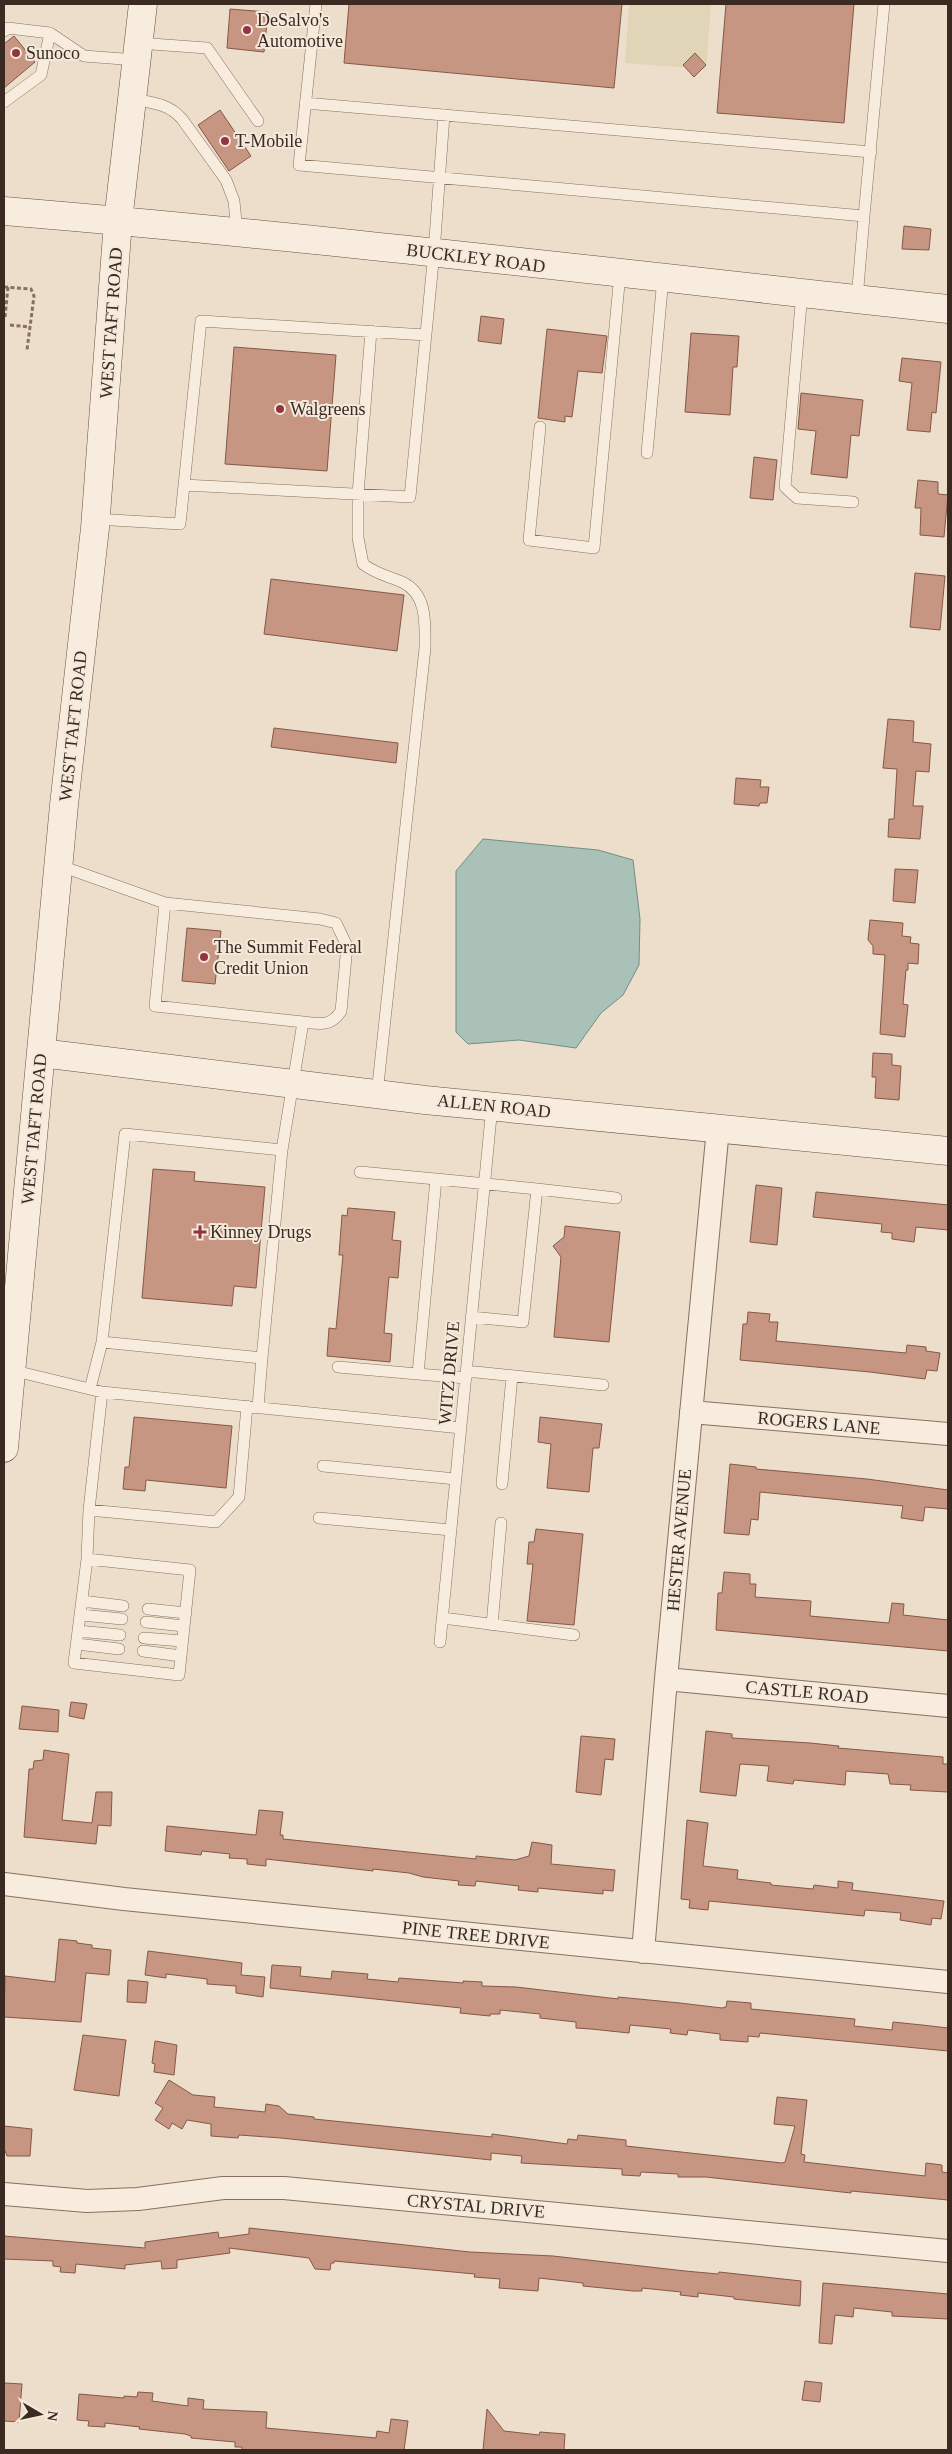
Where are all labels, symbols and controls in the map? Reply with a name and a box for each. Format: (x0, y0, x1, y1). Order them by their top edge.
place label: DeSalvo's Automotive (257, 10, 343, 51)
marker: DeSalvo's Automotive (241, 24, 253, 36)
place label: Sunoco (26, 43, 80, 63)
marker: Sunoco (10, 47, 22, 59)
place label: T-Mobile (235, 131, 302, 151)
marker: T-Mobile (219, 135, 231, 147)
street label: BUCKLEY ROAD (405, 240, 547, 276)
street label: WEST TAFT ROAD (96, 247, 126, 399)
place label: Walgreens (290, 399, 366, 419)
marker: Walgreens (274, 403, 286, 415)
street label: WEST TAFT ROAD (55, 650, 91, 802)
place label: The Summit Federal Credit Union (214, 937, 362, 978)
marker: The Summit Federal Credit Union (198, 951, 210, 963)
street label: WEST TAFT ROAD (17, 1053, 51, 1205)
street label: ALLEN ROAD (436, 1090, 552, 1122)
place label: Kinney Drugs (210, 1222, 312, 1242)
marker: Kinney Drugs (194, 1226, 206, 1238)
street label: WITZ DRIVE (434, 1320, 464, 1426)
street label: ROGERS LANE (757, 1408, 881, 1438)
street label: HESTER AVENUE (663, 1468, 695, 1612)
street label: CASTLE ROAD (745, 1677, 869, 1707)
street label: PINE TREE DRIVE (401, 1917, 551, 1953)
street label: CRYSTAL DRIVE (406, 2190, 546, 2222)
north arrow (15, 2389, 65, 2439)
text: N (44, 2410, 61, 2422)

